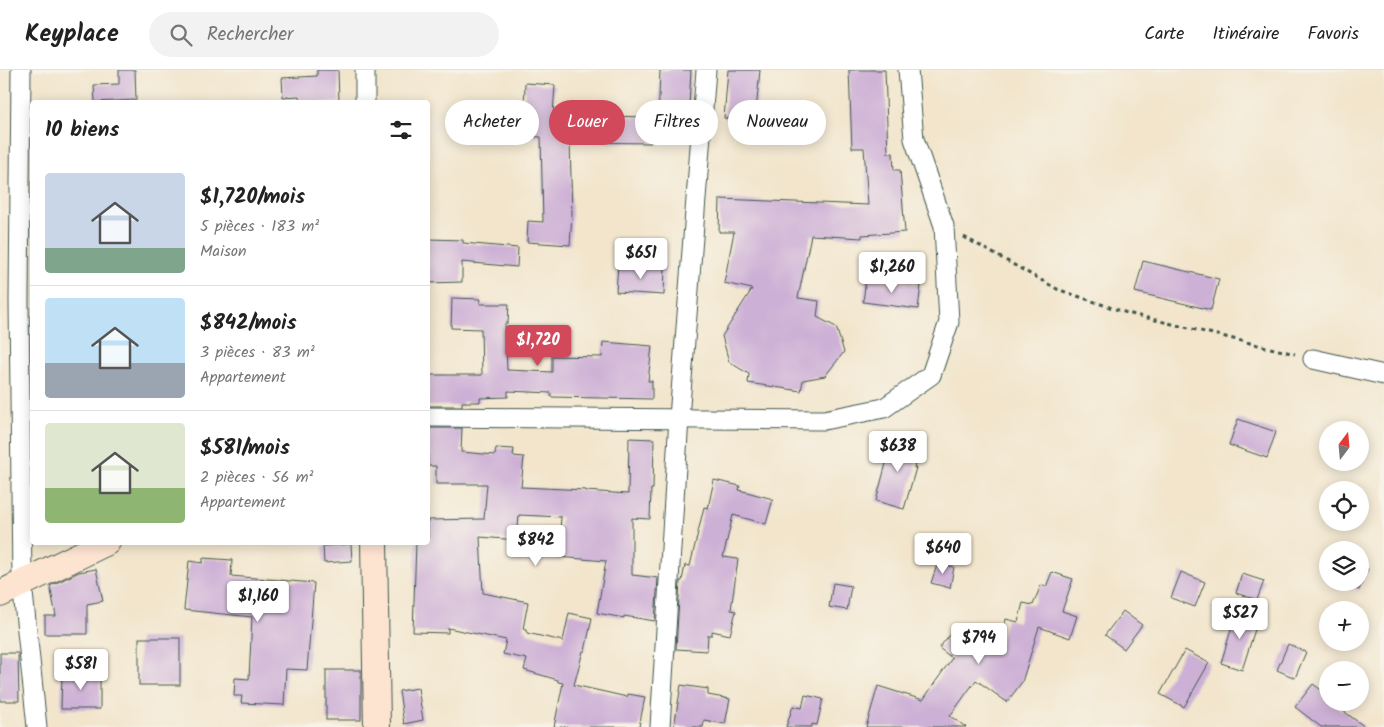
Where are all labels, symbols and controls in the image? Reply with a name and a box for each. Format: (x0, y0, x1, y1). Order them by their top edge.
search box (149, 12, 499, 57)
text: Keyplace (25, 15, 119, 54)
text: Rechercher (207, 20, 293, 50)
text: Carte (1144, 20, 1184, 49)
text: Itinéraire (1212, 20, 1279, 49)
text: Favoris (1307, 20, 1359, 49)
icon: search (167, 21, 195, 49)
chip: Acheter (445, 100, 539, 145)
chip: Louer (549, 100, 625, 145)
chip: Filtres (635, 100, 718, 145)
chip: Nouveau (728, 100, 826, 145)
text: 10 biens (45, 114, 119, 147)
icon: filters (387, 116, 415, 144)
text: $1,720/mois (200, 181, 305, 214)
icon: home (85, 193, 145, 253)
text: 5 pièces · 183 m² (200, 214, 319, 239)
pin: $651 (611, 238, 671, 280)
text: Maison (200, 239, 247, 264)
text: $651 (625, 241, 657, 266)
pin: $1,260 (851, 252, 933, 294)
text: $1,260 (870, 255, 914, 280)
text: $842/mois (200, 307, 296, 340)
icon: home (85, 318, 145, 378)
pin: $1,720 (497, 324, 579, 367)
text: $1,720 (516, 328, 560, 353)
text: 3 pièces · 83 m² (200, 340, 315, 365)
text: Appartement (200, 365, 286, 390)
north arrow (1319, 421, 1369, 471)
map controls (1319, 421, 1369, 711)
pin: $638 (868, 430, 928, 473)
text: $581/mois (200, 432, 290, 465)
text: $638 (880, 434, 916, 459)
icon: home (85, 443, 145, 503)
text: 2 pièces · 56 m² (200, 465, 314, 490)
button: locate (1319, 481, 1369, 531)
text: Appartement (200, 490, 286, 515)
pin: $842 (506, 524, 566, 567)
text: $842 (518, 528, 554, 553)
pin: $640 (913, 532, 973, 575)
text: $640 (925, 536, 961, 561)
button: layers (1319, 541, 1369, 591)
pin: $1,160 (217, 580, 299, 623)
text: $1,160 (238, 584, 278, 609)
pin: $527 (1210, 598, 1270, 640)
text: $527 (1223, 601, 1257, 626)
button: + (1319, 601, 1369, 651)
pin: $794 (949, 622, 1009, 665)
text: $794 (962, 626, 996, 651)
pin: $581 (51, 648, 111, 691)
text: $581 (65, 652, 97, 677)
button: − (1319, 661, 1369, 711)

